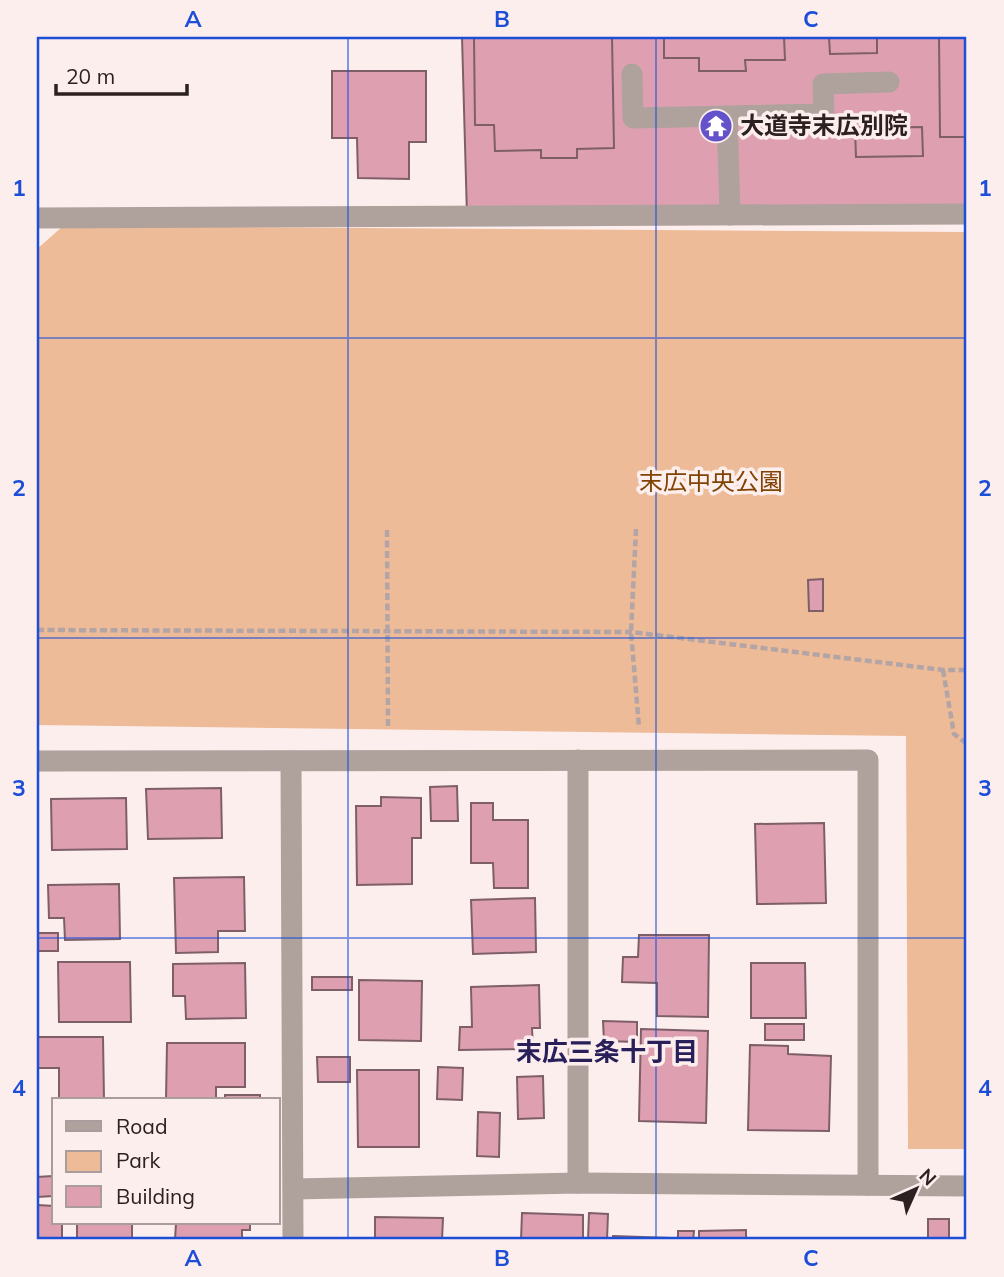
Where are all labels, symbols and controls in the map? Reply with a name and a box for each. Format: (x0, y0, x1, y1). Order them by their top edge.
text: A (184, 4, 202, 33)
text: B (494, 4, 510, 33)
text: C (803, 4, 819, 33)
scale bar (56, 52, 187, 96)
text: 20 m (66, 63, 115, 89)
temple icon: 大道寺末広別院 (697, 107, 735, 145)
place label: 大道寺末広別院 (740, 110, 908, 140)
text: 1 (12, 173, 26, 202)
text: 1 (978, 173, 992, 202)
park label: 末広中央公園 (639, 466, 783, 496)
text: 2 (12, 473, 26, 502)
text: 2 (978, 473, 992, 502)
text: 3 (12, 773, 26, 802)
text: 3 (978, 773, 992, 802)
district label: 末広三条十丁目 (516, 1035, 698, 1068)
text: 4 (12, 1073, 26, 1102)
text: 4 (978, 1073, 992, 1102)
legend (52, 1098, 280, 1224)
text: Road (116, 1113, 167, 1139)
text: Park (116, 1147, 160, 1173)
north arrow (881, 1154, 951, 1224)
text: N (914, 1163, 942, 1191)
text: Building (116, 1183, 195, 1209)
text: A (184, 1243, 202, 1272)
text: B (494, 1243, 510, 1272)
text: C (803, 1243, 819, 1272)

